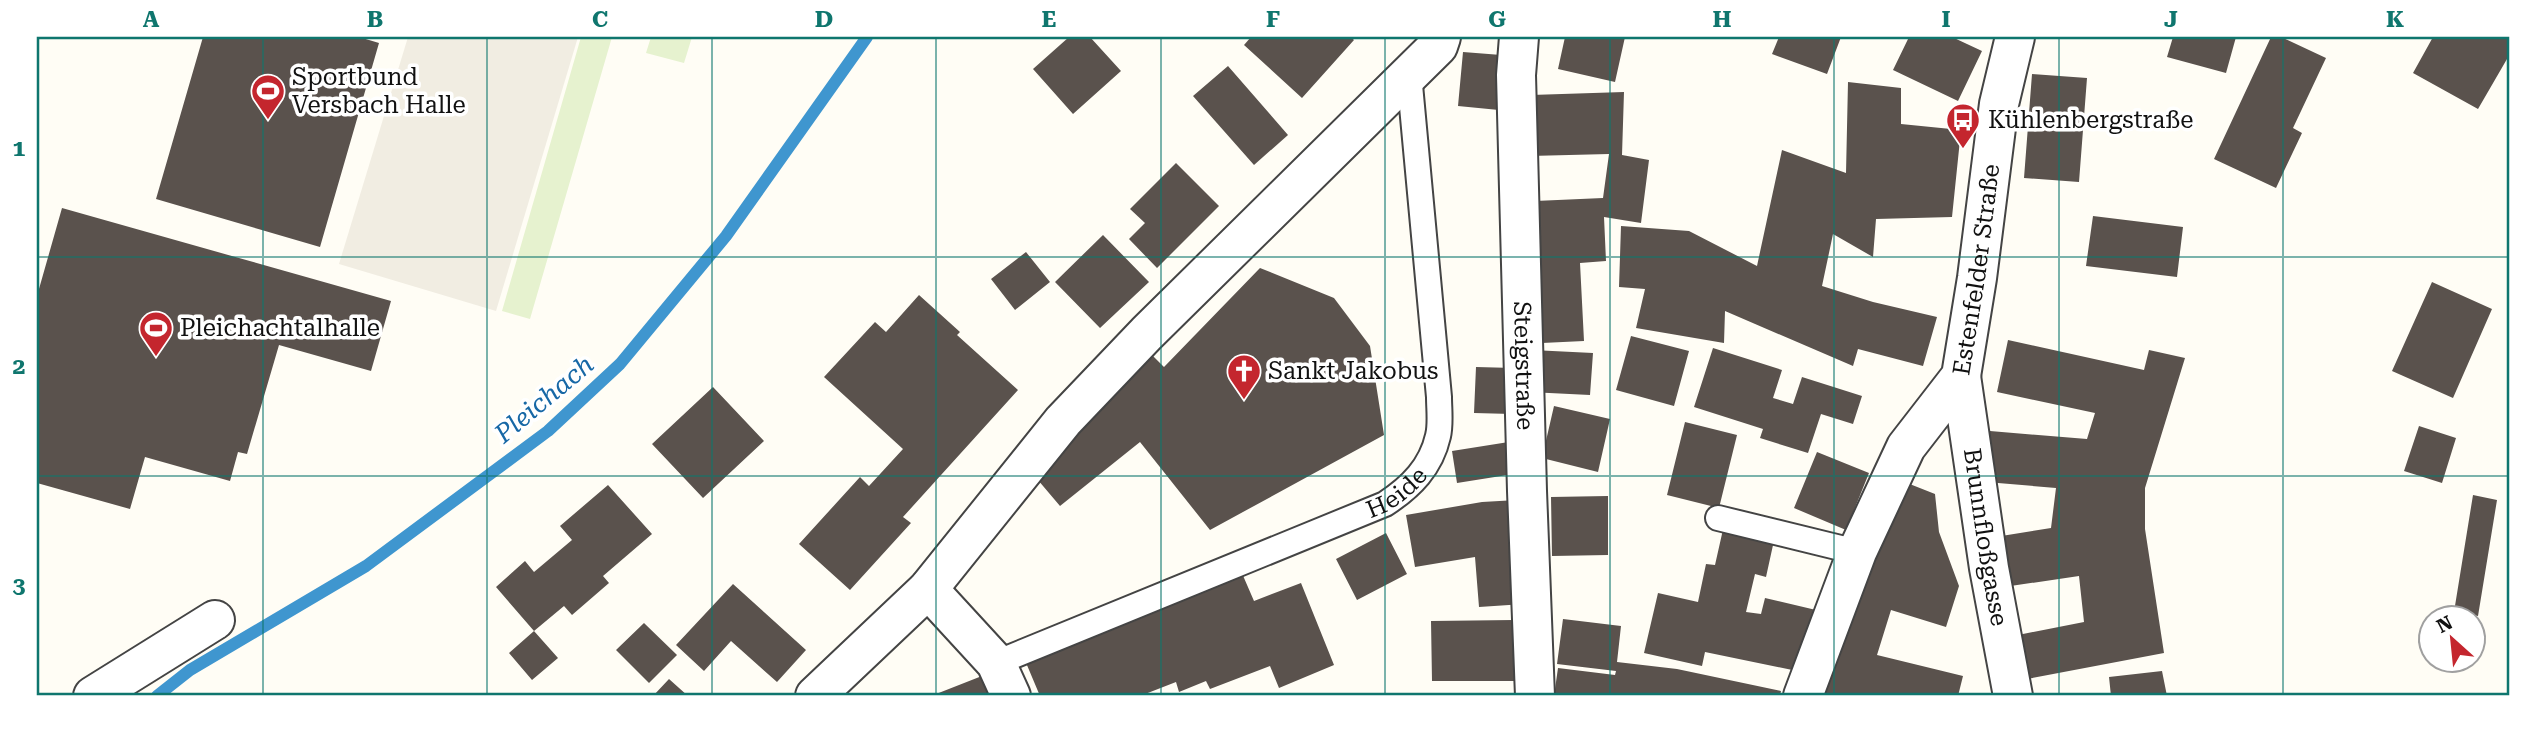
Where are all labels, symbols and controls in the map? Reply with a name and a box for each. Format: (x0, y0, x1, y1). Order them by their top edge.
text: A (143, 6, 160, 33)
text: B (367, 6, 383, 33)
text: C (592, 6, 608, 33)
text: D (815, 6, 833, 33)
text: E (1042, 6, 1056, 33)
text: F (1266, 6, 1280, 33)
text: G (1488, 6, 1506, 33)
text: H (1713, 6, 1732, 33)
text: I (1941, 6, 1951, 33)
text: J (2164, 6, 2178, 33)
text: K (2386, 6, 2404, 33)
place label: Sportbund Versbach Halle (292, 63, 466, 119)
sports icon: Sportbund Versbach Halle (249, 72, 287, 121)
bus stop icon: Kühlenbergstraße (1944, 101, 1982, 150)
place label: Kühlenbergstraße (1988, 106, 2193, 134)
text: 1 (13, 135, 26, 162)
street label: Estenfelder Straße (1947, 162, 2005, 377)
street label: Steigstraße (1508, 301, 1539, 431)
sports icon: Pleichachtalhalle (137, 309, 175, 358)
place label: Pleichachtalhalle (180, 314, 380, 342)
water label: Pleichach (488, 349, 600, 450)
church icon: Sankt Jakobus (1225, 352, 1263, 401)
text: 2 (13, 353, 25, 380)
place label: Sankt Jakobus (1268, 357, 1439, 385)
street label: Brunnfloßgasse (1958, 446, 2014, 628)
street label: Heide (1362, 462, 1433, 524)
text: 3 (13, 572, 26, 599)
north arrow (2416, 604, 2486, 674)
text: N (2433, 611, 2457, 638)

